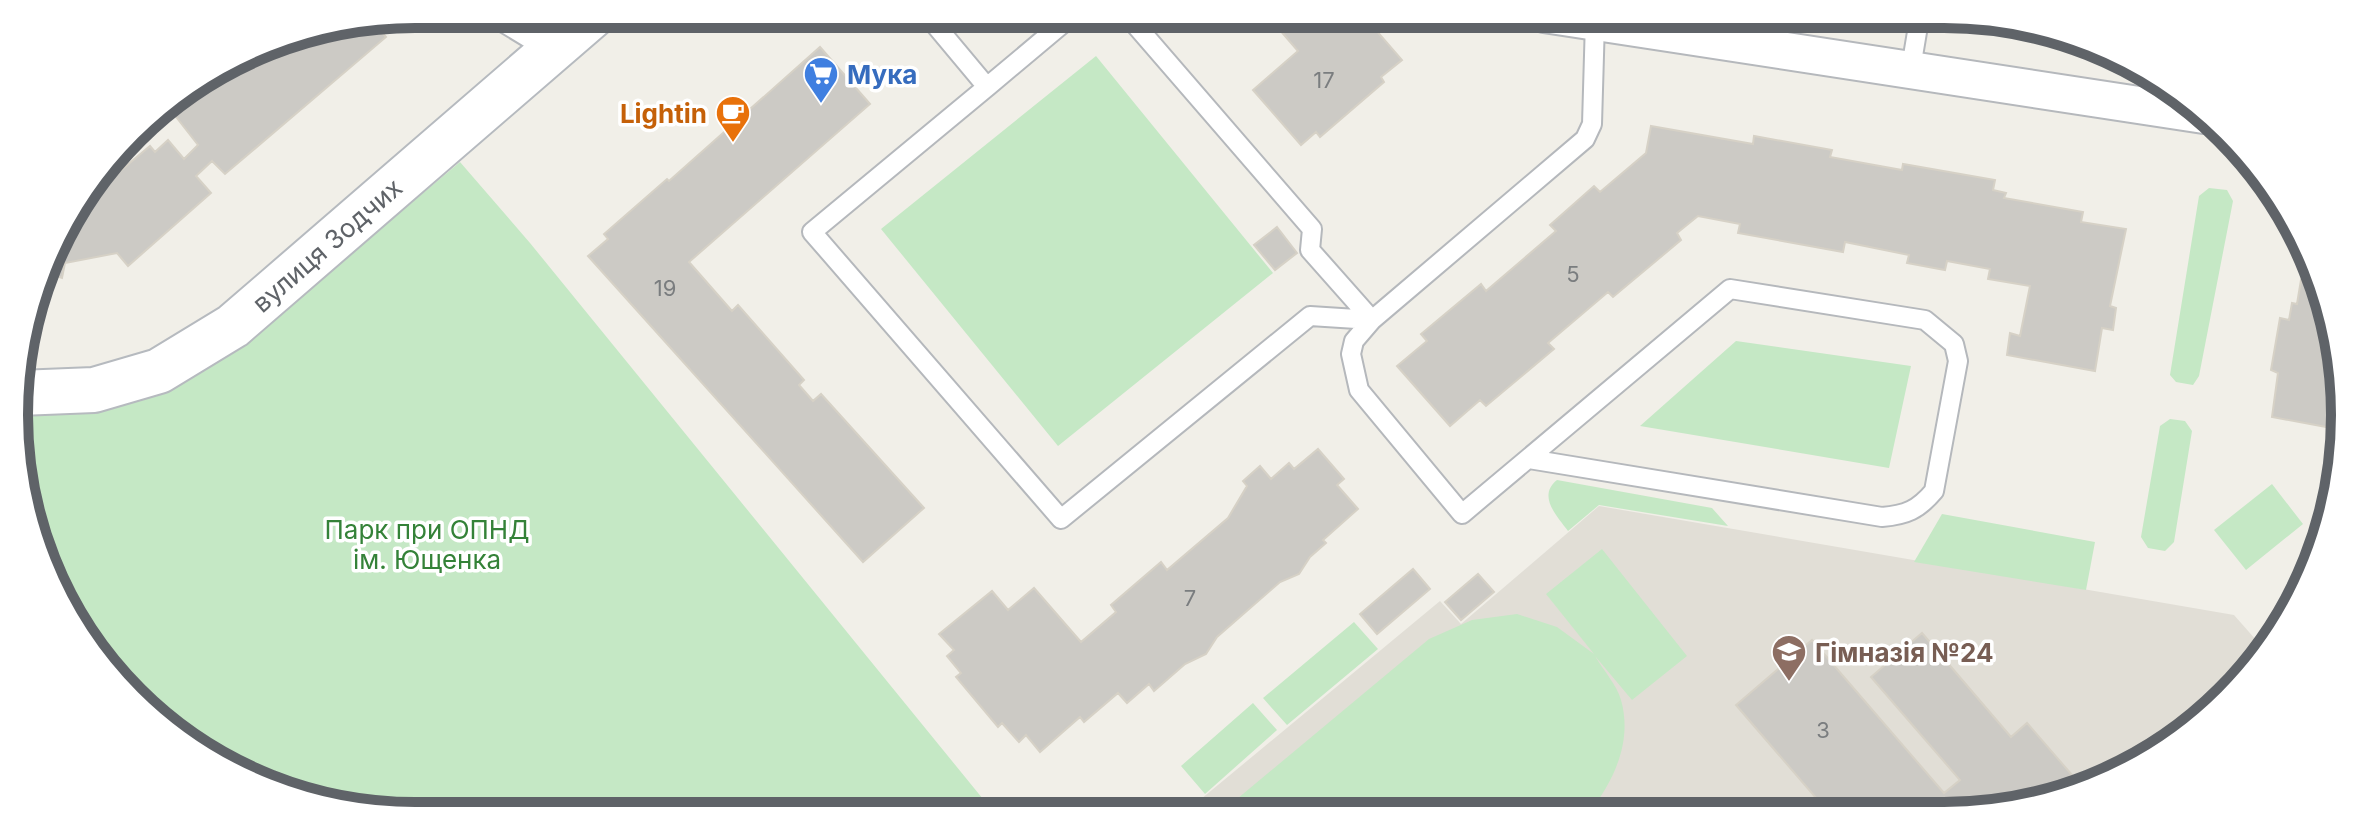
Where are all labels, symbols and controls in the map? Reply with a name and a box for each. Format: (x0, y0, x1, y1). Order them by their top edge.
supermarket icon: Мука (802, 55, 840, 105)
place label: Мука (847, 59, 917, 90)
house number: 17 (1313, 67, 1335, 93)
cafe icon: Lightin (714, 94, 752, 144)
place label: Lightin (620, 98, 707, 129)
street label: вулиця Зодчих (246, 172, 408, 318)
house number: 5 (1566, 261, 1580, 287)
house number: 19 (654, 275, 676, 301)
park label: Парк при ОПНД ім. Ющенка (325, 514, 529, 575)
house number: 7 (1184, 585, 1196, 611)
school or university icon: Гімназія №24 (1770, 633, 1808, 683)
place label: Гімназія №24 (1815, 637, 1994, 668)
house number: 3 (1816, 717, 1830, 743)

